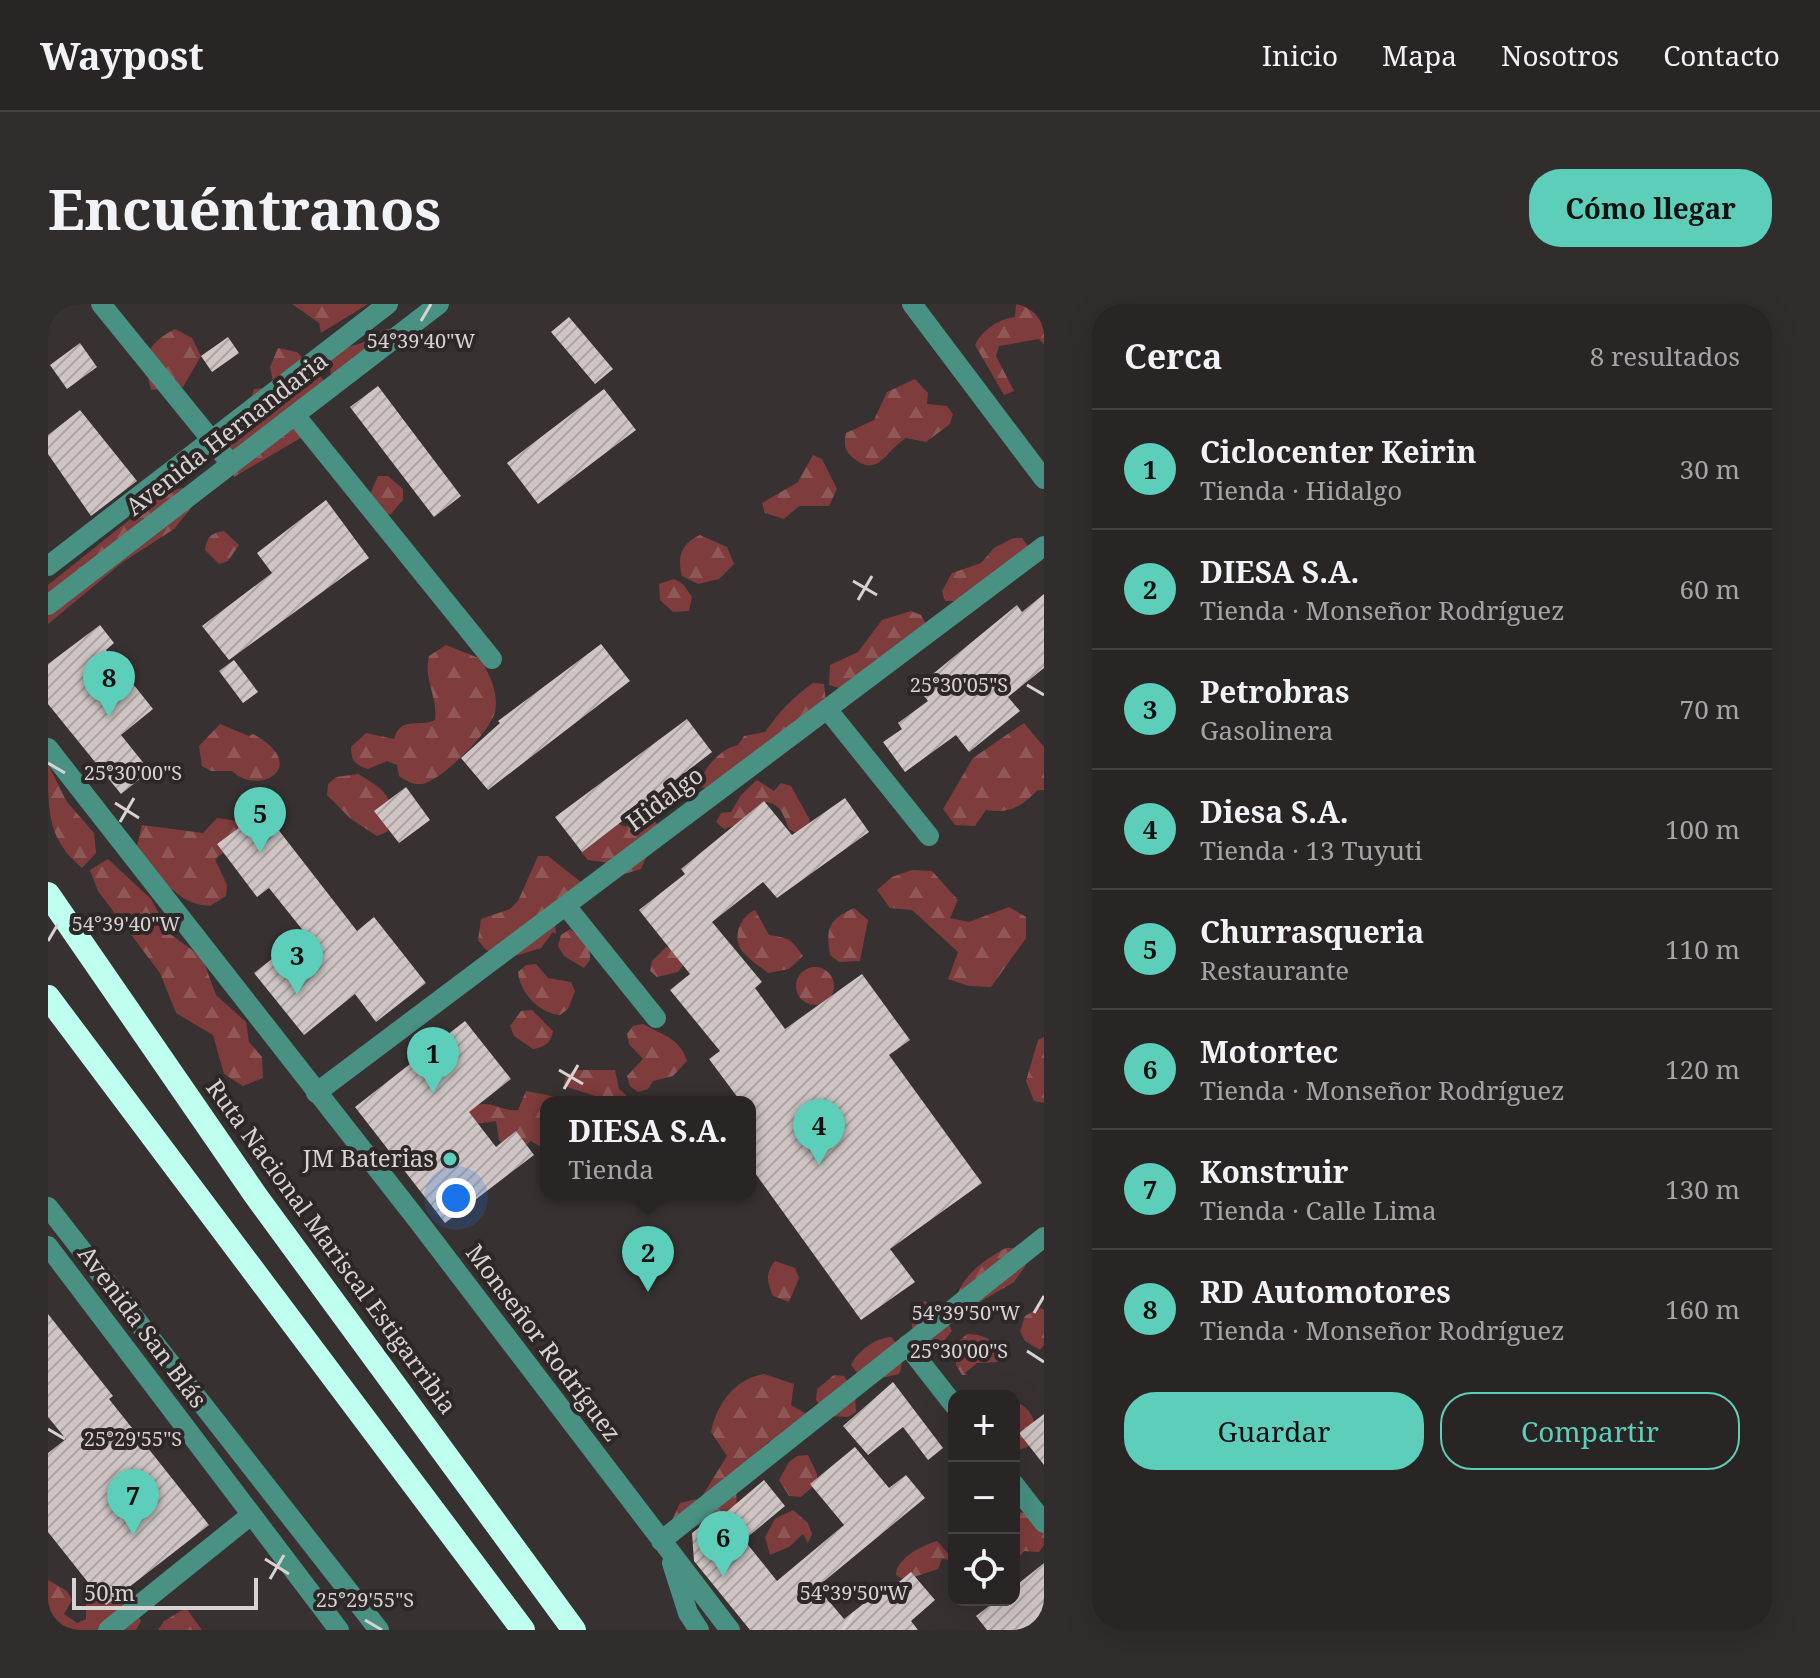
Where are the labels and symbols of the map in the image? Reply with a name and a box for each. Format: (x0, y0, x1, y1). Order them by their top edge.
text: 54°39'40"W (367, 327, 475, 354)
street label: Avenida Hernandaria (118, 343, 334, 522)
pin: 8 (83, 651, 135, 717)
text: 25°30'05"S (910, 671, 1008, 698)
street label: Hidalgo (619, 758, 710, 838)
text: 25°30'00"S (84, 759, 182, 786)
pin: 5 (234, 787, 286, 853)
text: 54°39'40"W (72, 910, 180, 937)
pin: 3 (271, 929, 323, 995)
pin: 1 (407, 1027, 459, 1093)
street label: Ruta Nacional Mariscal Estigarribia (199, 1072, 465, 1420)
pin: 4 (793, 1099, 845, 1165)
place label: JM Baterias (302, 1141, 434, 1174)
marker: JM Baterias (441, 1150, 459, 1168)
your location (436, 1178, 476, 1218)
pin: 2 (622, 1226, 674, 1292)
street label: Monseñor Rodríguez (459, 1237, 629, 1447)
street label: Avenida San Blás (71, 1238, 215, 1414)
text: 54°39'50"W (912, 1299, 1020, 1326)
text: 25°30'00"S (910, 1337, 1008, 1364)
text: 25°29'55"S (84, 1425, 182, 1452)
pin: 7 (107, 1469, 159, 1535)
pin: 6 (697, 1511, 749, 1577)
scale bar (72, 1574, 258, 1610)
text: 54°39'50"W (800, 1579, 908, 1606)
text: 25°29'55"S (316, 1586, 414, 1613)

